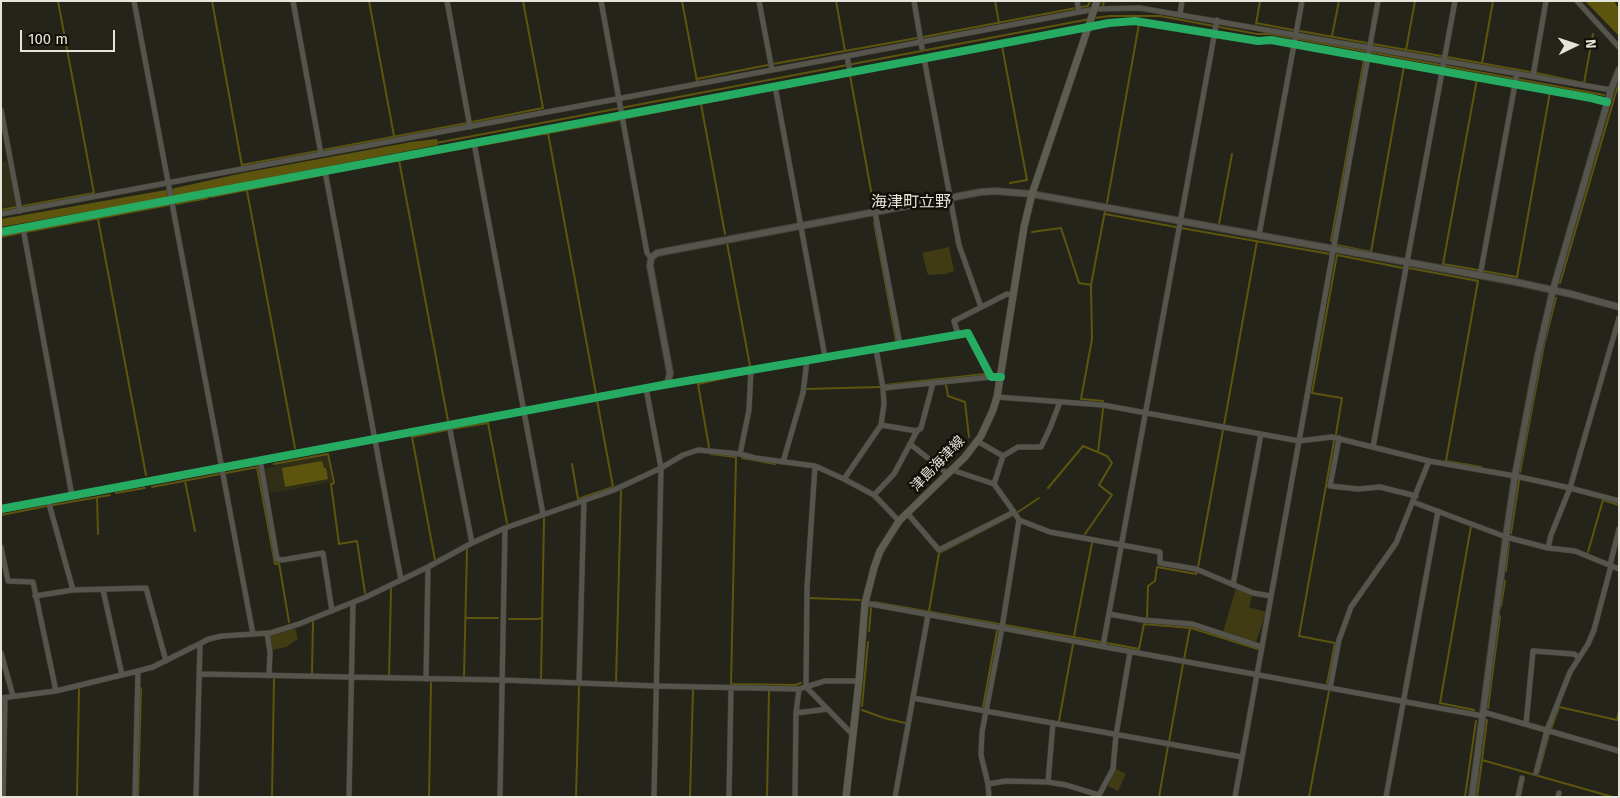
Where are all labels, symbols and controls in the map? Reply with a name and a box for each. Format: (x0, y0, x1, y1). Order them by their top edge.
scale bar (22, 20, 118, 52)
north arrow (1550, 20, 1600, 70)
text: 100 m (28, 30, 68, 48)
text: N (1582, 39, 1599, 49)
district label: 海津町立野 (871, 193, 951, 213)
street label: 津島海津線 (908, 433, 968, 495)

